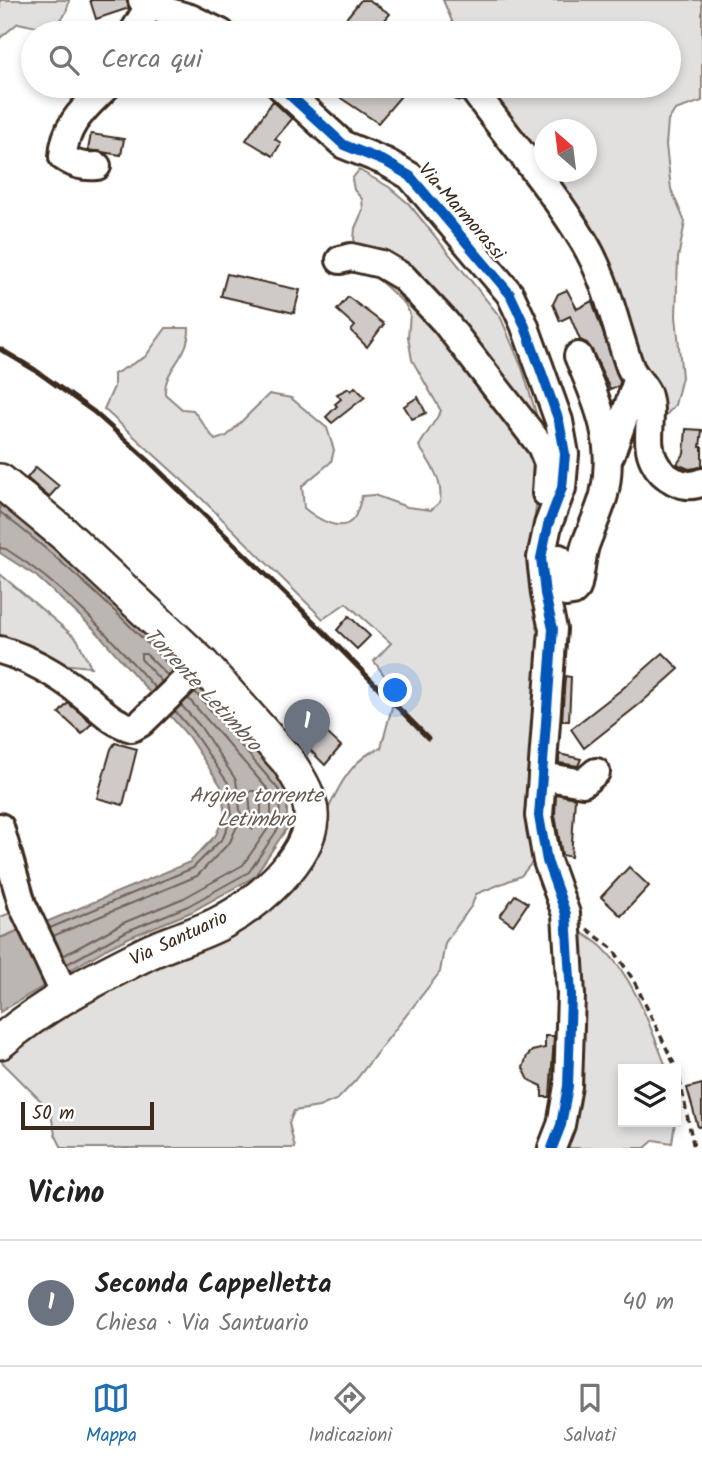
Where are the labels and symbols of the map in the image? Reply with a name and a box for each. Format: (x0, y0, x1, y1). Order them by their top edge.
north arrow (534, 119, 597, 182)
street label: Via Marmorassi (410, 156, 513, 269)
water label: Torrente Letimbro (136, 620, 269, 761)
your location (378, 673, 412, 707)
pin: 1 (284, 699, 330, 757)
water label: Argine torrente Letimbro (189, 780, 325, 837)
street label: Via Santuario (125, 903, 233, 975)
scale bar (21, 1099, 154, 1131)

